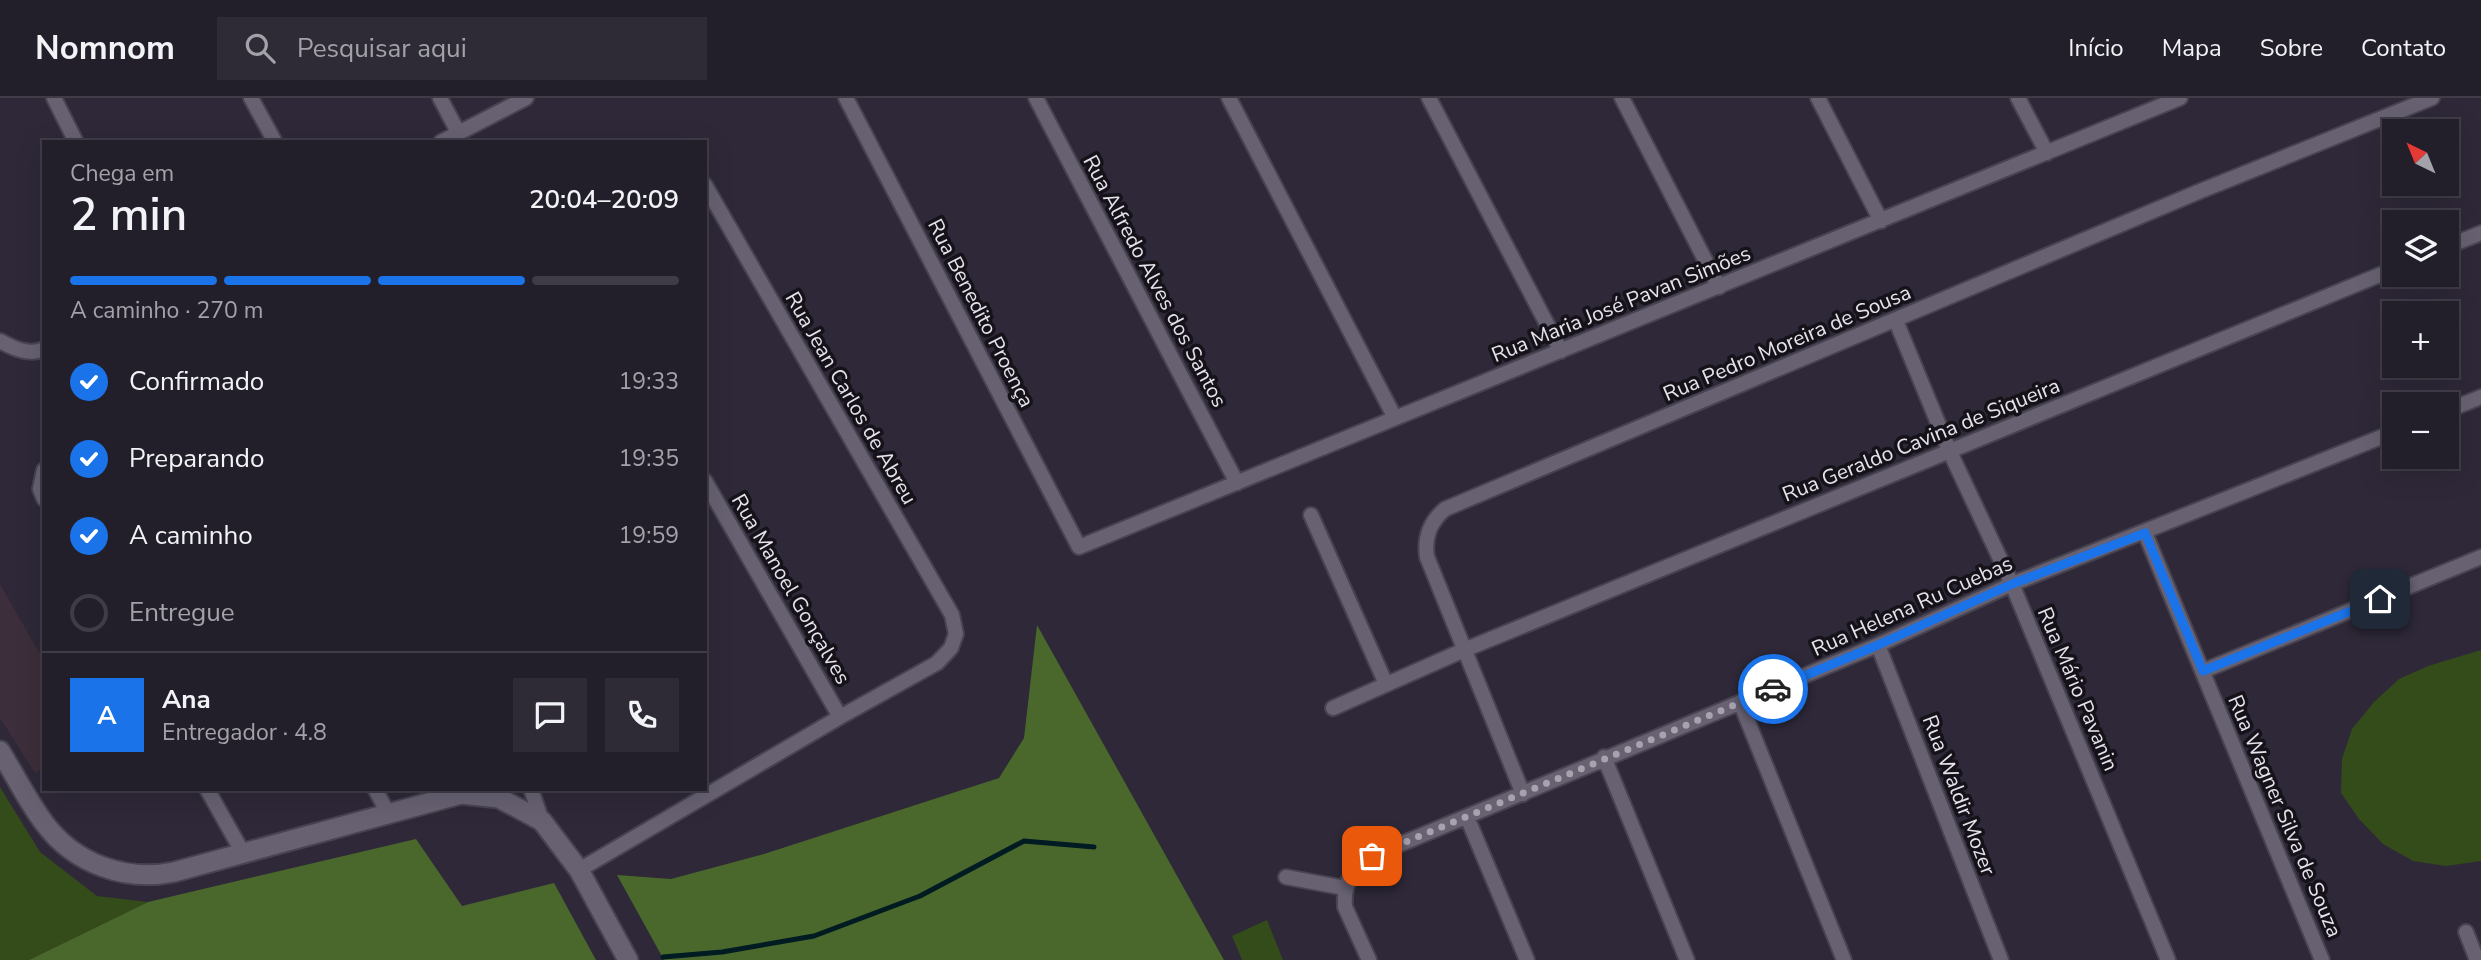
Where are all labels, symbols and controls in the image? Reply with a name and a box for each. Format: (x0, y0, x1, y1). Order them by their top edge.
search box (217, 17, 707, 80)
text: Nomnom (35, 26, 175, 71)
icon: search (241, 29, 279, 67)
text: Pesquisar aqui (297, 31, 467, 66)
text: Início (2068, 32, 2124, 64)
text: Mapa (2162, 32, 2222, 64)
text: Sobre (2260, 32, 2323, 64)
text: Contato (2361, 32, 2446, 64)
north arrow (2382, 119, 2459, 196)
map controls (2382, 119, 2459, 469)
street label: Rua Alfredo Alves dos Santos (1077, 150, 1233, 412)
text: Chega em (70, 158, 174, 189)
text: 20:04–20:09 (529, 182, 679, 217)
text: 2 min (70, 183, 187, 246)
button: layers (2382, 210, 2459, 287)
street label: Rua Benedito Proença (921, 214, 1041, 412)
street label: Rua Maria José Pavan Simões (1487, 239, 1755, 369)
street label: Rua Pedro Moreira de Sousa (1659, 278, 1915, 408)
street label: Rua Jean Carlos de Abreu (779, 287, 923, 509)
text: A caminho · 270 m (70, 295, 263, 326)
button: + (2382, 301, 2459, 378)
icon: check (70, 363, 108, 401)
text: Confirmado (129, 364, 264, 399)
text: 19:33 (619, 366, 679, 397)
street label: Rua Geraldo Cavina de Siqueira (1778, 371, 2064, 509)
button: − (2382, 392, 2459, 469)
icon: check (70, 440, 108, 478)
text: Preparando (129, 441, 264, 476)
text: 19:35 (619, 443, 679, 474)
street label: Rua Manoel Gonçalves (725, 489, 857, 689)
icon: check (70, 517, 108, 555)
text: A caminho (129, 518, 253, 553)
text: 19:59 (619, 520, 679, 551)
street label: Rua Helena Ru Cuebas (1807, 549, 2017, 663)
pin (2350, 569, 2410, 629)
icon: home (2361, 580, 2399, 618)
text: Entregue (129, 595, 235, 630)
street label: Rua Mário Pavanin (2031, 603, 2125, 775)
courier (1738, 654, 1808, 724)
icon: car (1754, 670, 1792, 708)
button: chat (513, 678, 587, 752)
button: phone (605, 678, 679, 752)
text: Ana (162, 682, 211, 717)
street label: Rua Wagner Silva de Souza (2221, 691, 2349, 941)
text: A (97, 698, 117, 733)
street label: Rua Waldir Mozer (1916, 711, 2003, 879)
text: Entregador · 4.8 (162, 717, 327, 748)
pin (1342, 826, 1402, 886)
icon: bag (1353, 837, 1391, 875)

